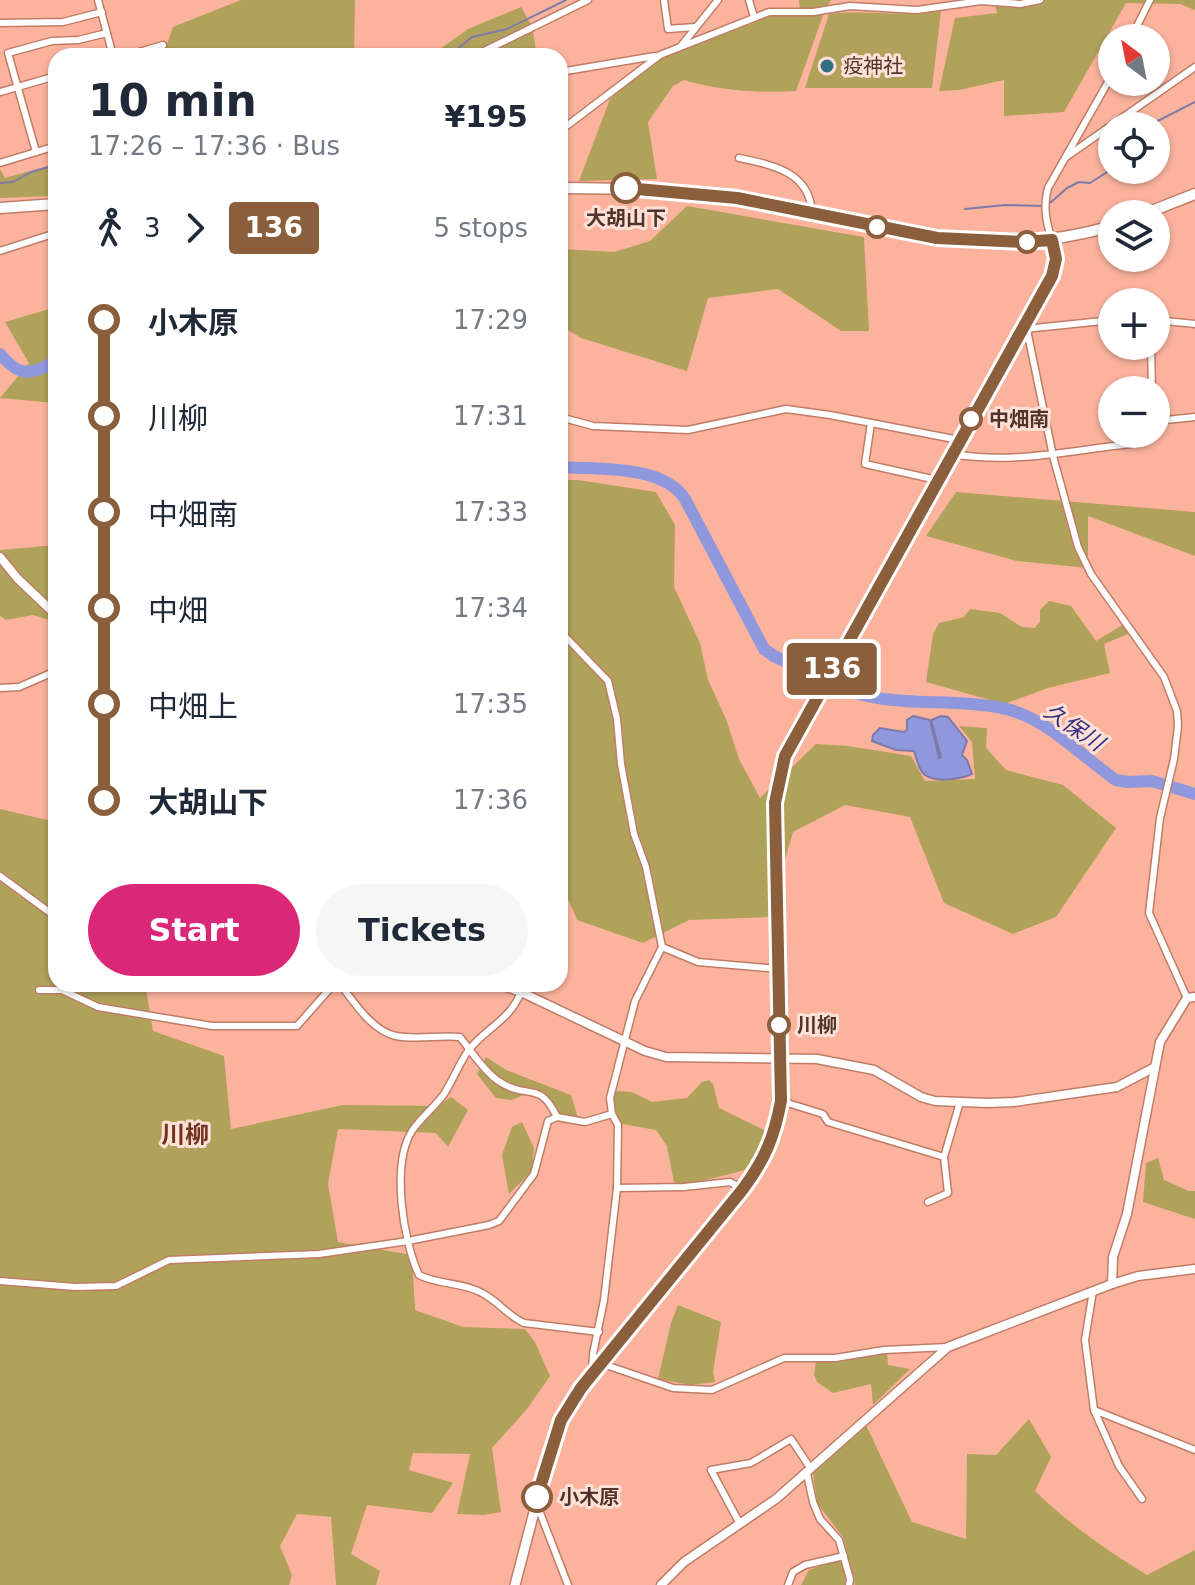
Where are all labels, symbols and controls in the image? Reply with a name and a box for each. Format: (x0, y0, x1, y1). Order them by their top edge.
north arrow (1098, 24, 1170, 96)
map controls (1098, 24, 1170, 448)
place label: 疫神社 (843, 54, 903, 78)
marker: 疫神社 (818, 57, 836, 75)
text: 10 min (88, 75, 257, 126)
text: ¥195 (445, 99, 528, 134)
button: locate (1098, 112, 1170, 184)
text: 17:26 – 17:36 · Bus (88, 131, 340, 161)
marker: 大胡山下 (611, 173, 641, 203)
button: layers (1098, 200, 1170, 272)
icon: walk (88, 206, 132, 250)
icon: forward (173, 206, 217, 250)
place label: 大胡山下 (586, 206, 666, 230)
text: 136 (245, 211, 303, 244)
text: 3 (144, 213, 161, 243)
text: 5 stops (433, 213, 528, 243)
unlabelled marker (866, 216, 888, 238)
unlabelled marker (1016, 231, 1038, 253)
button: + (1098, 288, 1170, 360)
text: 小木原 (148, 305, 238, 340)
text: 17:29 (453, 305, 528, 335)
button: − (1098, 376, 1170, 448)
text: 川柳 (148, 401, 208, 436)
text: 17:31 (453, 401, 528, 431)
place label: 中畑南 (989, 407, 1049, 431)
marker: 中畑南 (960, 408, 982, 430)
text: 中畑南 (148, 497, 238, 532)
text: 17:33 (453, 497, 528, 527)
text: 中畑 (148, 593, 208, 628)
text: 17:34 (453, 593, 528, 623)
line badge: 136 (786, 643, 878, 695)
text: 136 (803, 652, 861, 685)
text: 中畑上 (148, 689, 238, 724)
text: 17:35 (453, 689, 528, 719)
water label: 久保川 (1040, 698, 1110, 757)
text: 大胡山下 (148, 785, 268, 820)
text: 17:36 (453, 785, 528, 815)
button: Start (88, 884, 300, 976)
button: Tickets (316, 884, 528, 976)
place label: 川柳 (797, 1013, 837, 1037)
marker: 川柳 (768, 1014, 790, 1036)
district label: 川柳 (161, 1121, 209, 1149)
marker: 小木原 (522, 1482, 552, 1512)
place label: 小木原 (559, 1485, 619, 1509)

